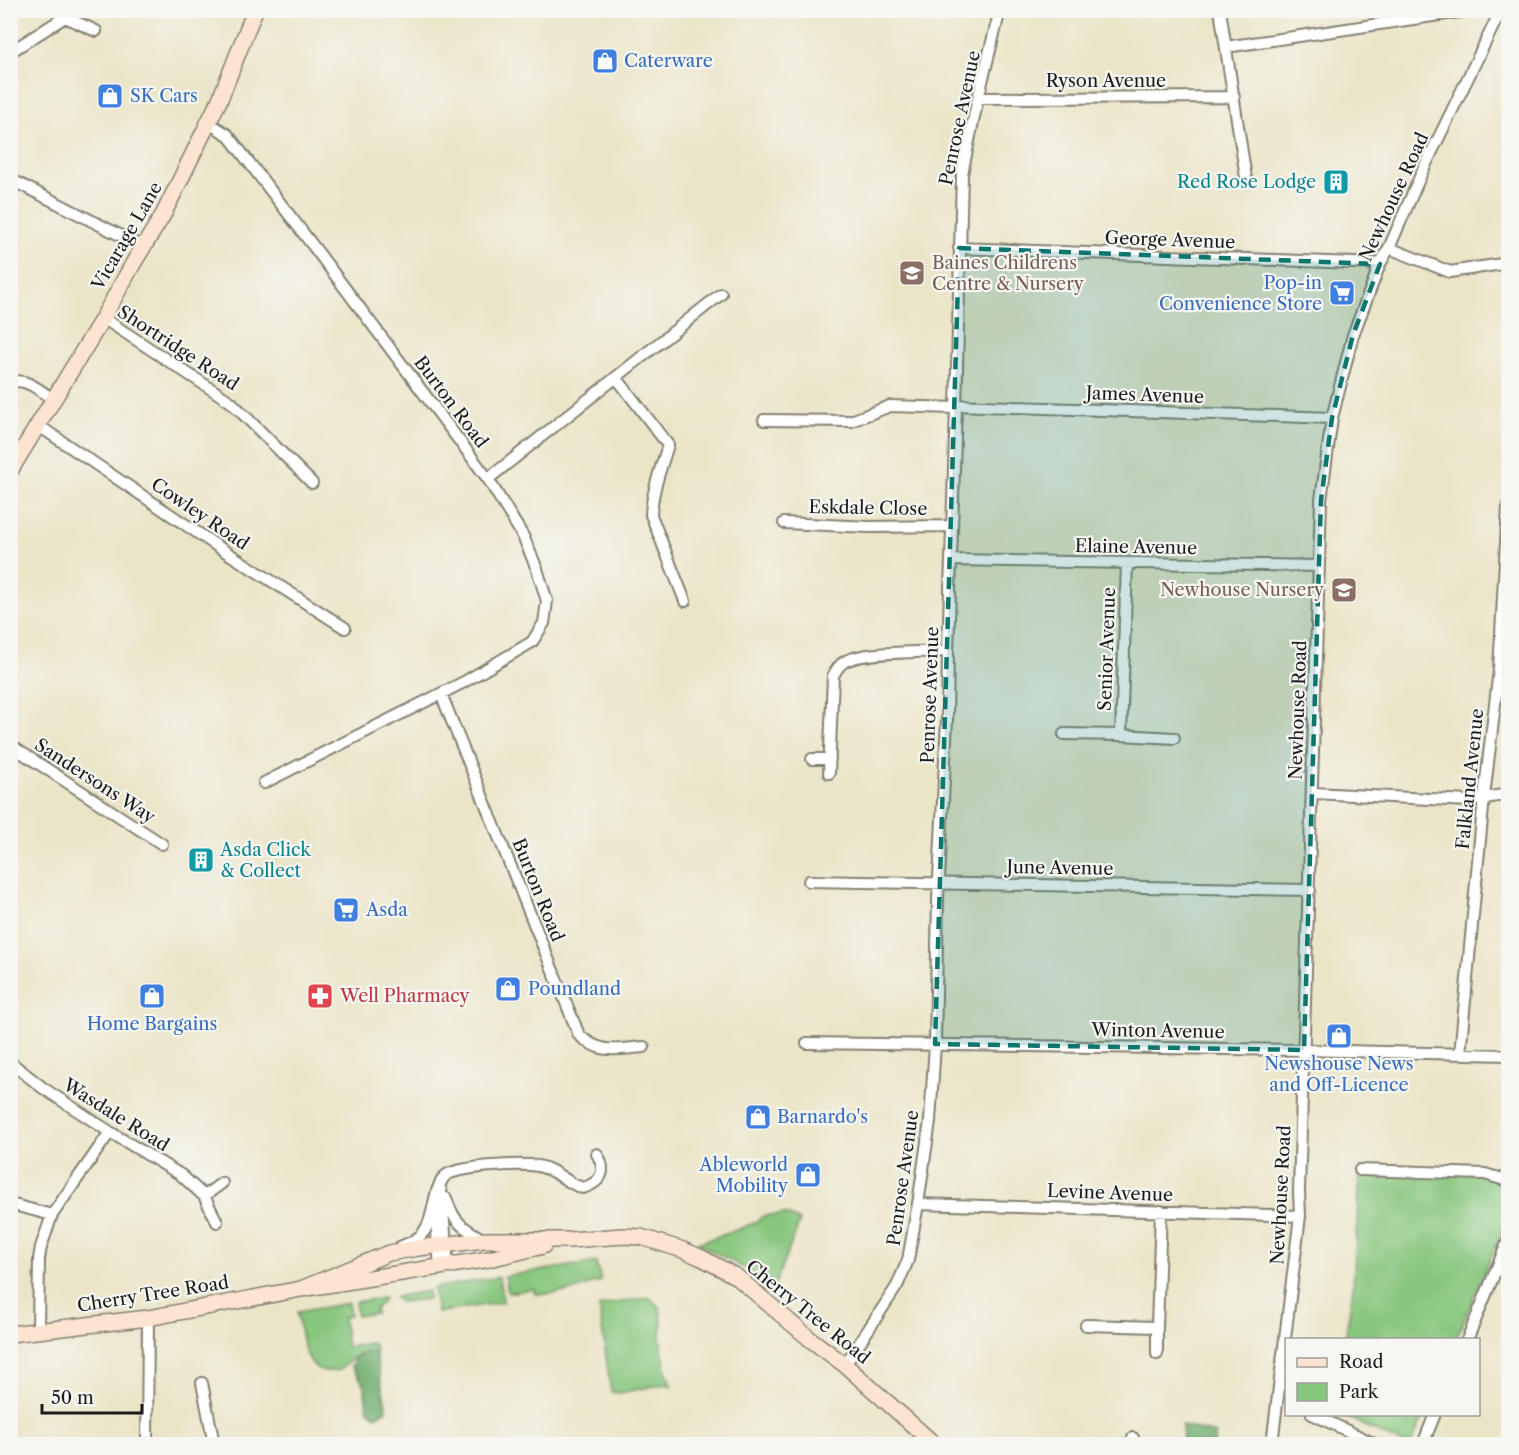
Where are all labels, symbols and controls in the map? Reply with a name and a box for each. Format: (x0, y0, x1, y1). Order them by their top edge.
shop icon: Caterware (590, 46, 620, 76)
street label: Penrose Avenue (935, 49, 985, 187)
place label: Caterware (624, 50, 713, 72)
street label: Ryson Avenue (1046, 70, 1166, 92)
shop icon: SK Cars (95, 81, 125, 111)
place label: SK Cars (130, 85, 198, 107)
street label: Newhouse Road (1355, 129, 1433, 265)
building icon: Red Rose Lodge (1321, 167, 1351, 197)
place label: Red Rose Lodge (1177, 171, 1316, 193)
street label: Vicarage Lane (87, 178, 167, 295)
street label: George Avenue (1104, 227, 1236, 253)
place label: Baines Childrens Centre & Nursery (932, 252, 1085, 295)
school or university icon: Baines Childrens Centre & Nursery (897, 258, 927, 288)
place label: Pop-in Convenience Store (1159, 272, 1322, 315)
supermarket icon: Pop-in Convenience Store (1327, 278, 1357, 308)
street label: Shortridge Road (113, 301, 243, 395)
street label: Burton Road (409, 352, 493, 452)
street label: James Avenue (1082, 382, 1205, 408)
street label: Cowley Road (147, 473, 253, 555)
street label: Eskdale Close (808, 496, 928, 520)
street label: Elaine Avenue (1075, 535, 1197, 559)
school or university icon: Newhouse Nursery (1329, 575, 1359, 605)
place label: Newhouse Nursery (1160, 579, 1325, 601)
street label: Senior Avenue (1094, 587, 1120, 711)
street label: Penrose Avenue (917, 626, 943, 764)
street label: Newhouse Road (1285, 640, 1311, 780)
street label: Falkland Avenue (1452, 708, 1488, 850)
street label: Sandersons Way (31, 734, 160, 829)
street label: Burton Road (507, 835, 569, 945)
place label: Asda Click & Collect (219, 839, 312, 882)
building icon: Asda Click & Collect (186, 845, 216, 875)
street label: June Avenue (1003, 856, 1114, 880)
supermarket icon: Asda (331, 895, 361, 925)
place label: Asda (365, 899, 408, 921)
shop icon: Poundland (493, 974, 523, 1004)
place label: Poundland (528, 978, 621, 1000)
shop icon: Home Bargains (137, 981, 167, 1011)
pharmacy icon: Well Pharmacy (305, 981, 335, 1011)
place label: Well Pharmacy (339, 985, 470, 1007)
place label: Home Bargains (87, 1013, 217, 1035)
street label: Winton Avenue (1090, 1019, 1225, 1043)
shop icon: Newshouse News and Off-Licence (1324, 1021, 1354, 1051)
place label: Newshouse News and Off-Licence (1264, 1053, 1414, 1096)
street label: Wasdale Road (58, 1073, 173, 1156)
shop icon: Barnardo's (743, 1102, 773, 1132)
place label: Barnardo's (777, 1106, 868, 1128)
street label: Penrose Avenue (883, 1109, 923, 1247)
street label: Newhouse Road (1266, 1125, 1296, 1265)
place label: Ableworld Mobility (698, 1154, 789, 1197)
shop icon: Ableworld Mobility (793, 1160, 823, 1190)
street label: Levine Avenue (1047, 1180, 1173, 1206)
street label: Cherry Tree Road (741, 1255, 875, 1369)
street label: Cherry Tree Road (76, 1271, 230, 1317)
legend (1285, 1338, 1480, 1416)
text: Road (1339, 1351, 1384, 1373)
scale bar (42, 1377, 142, 1415)
text: Park (1339, 1381, 1380, 1403)
text: 50 m (51, 1387, 94, 1409)

